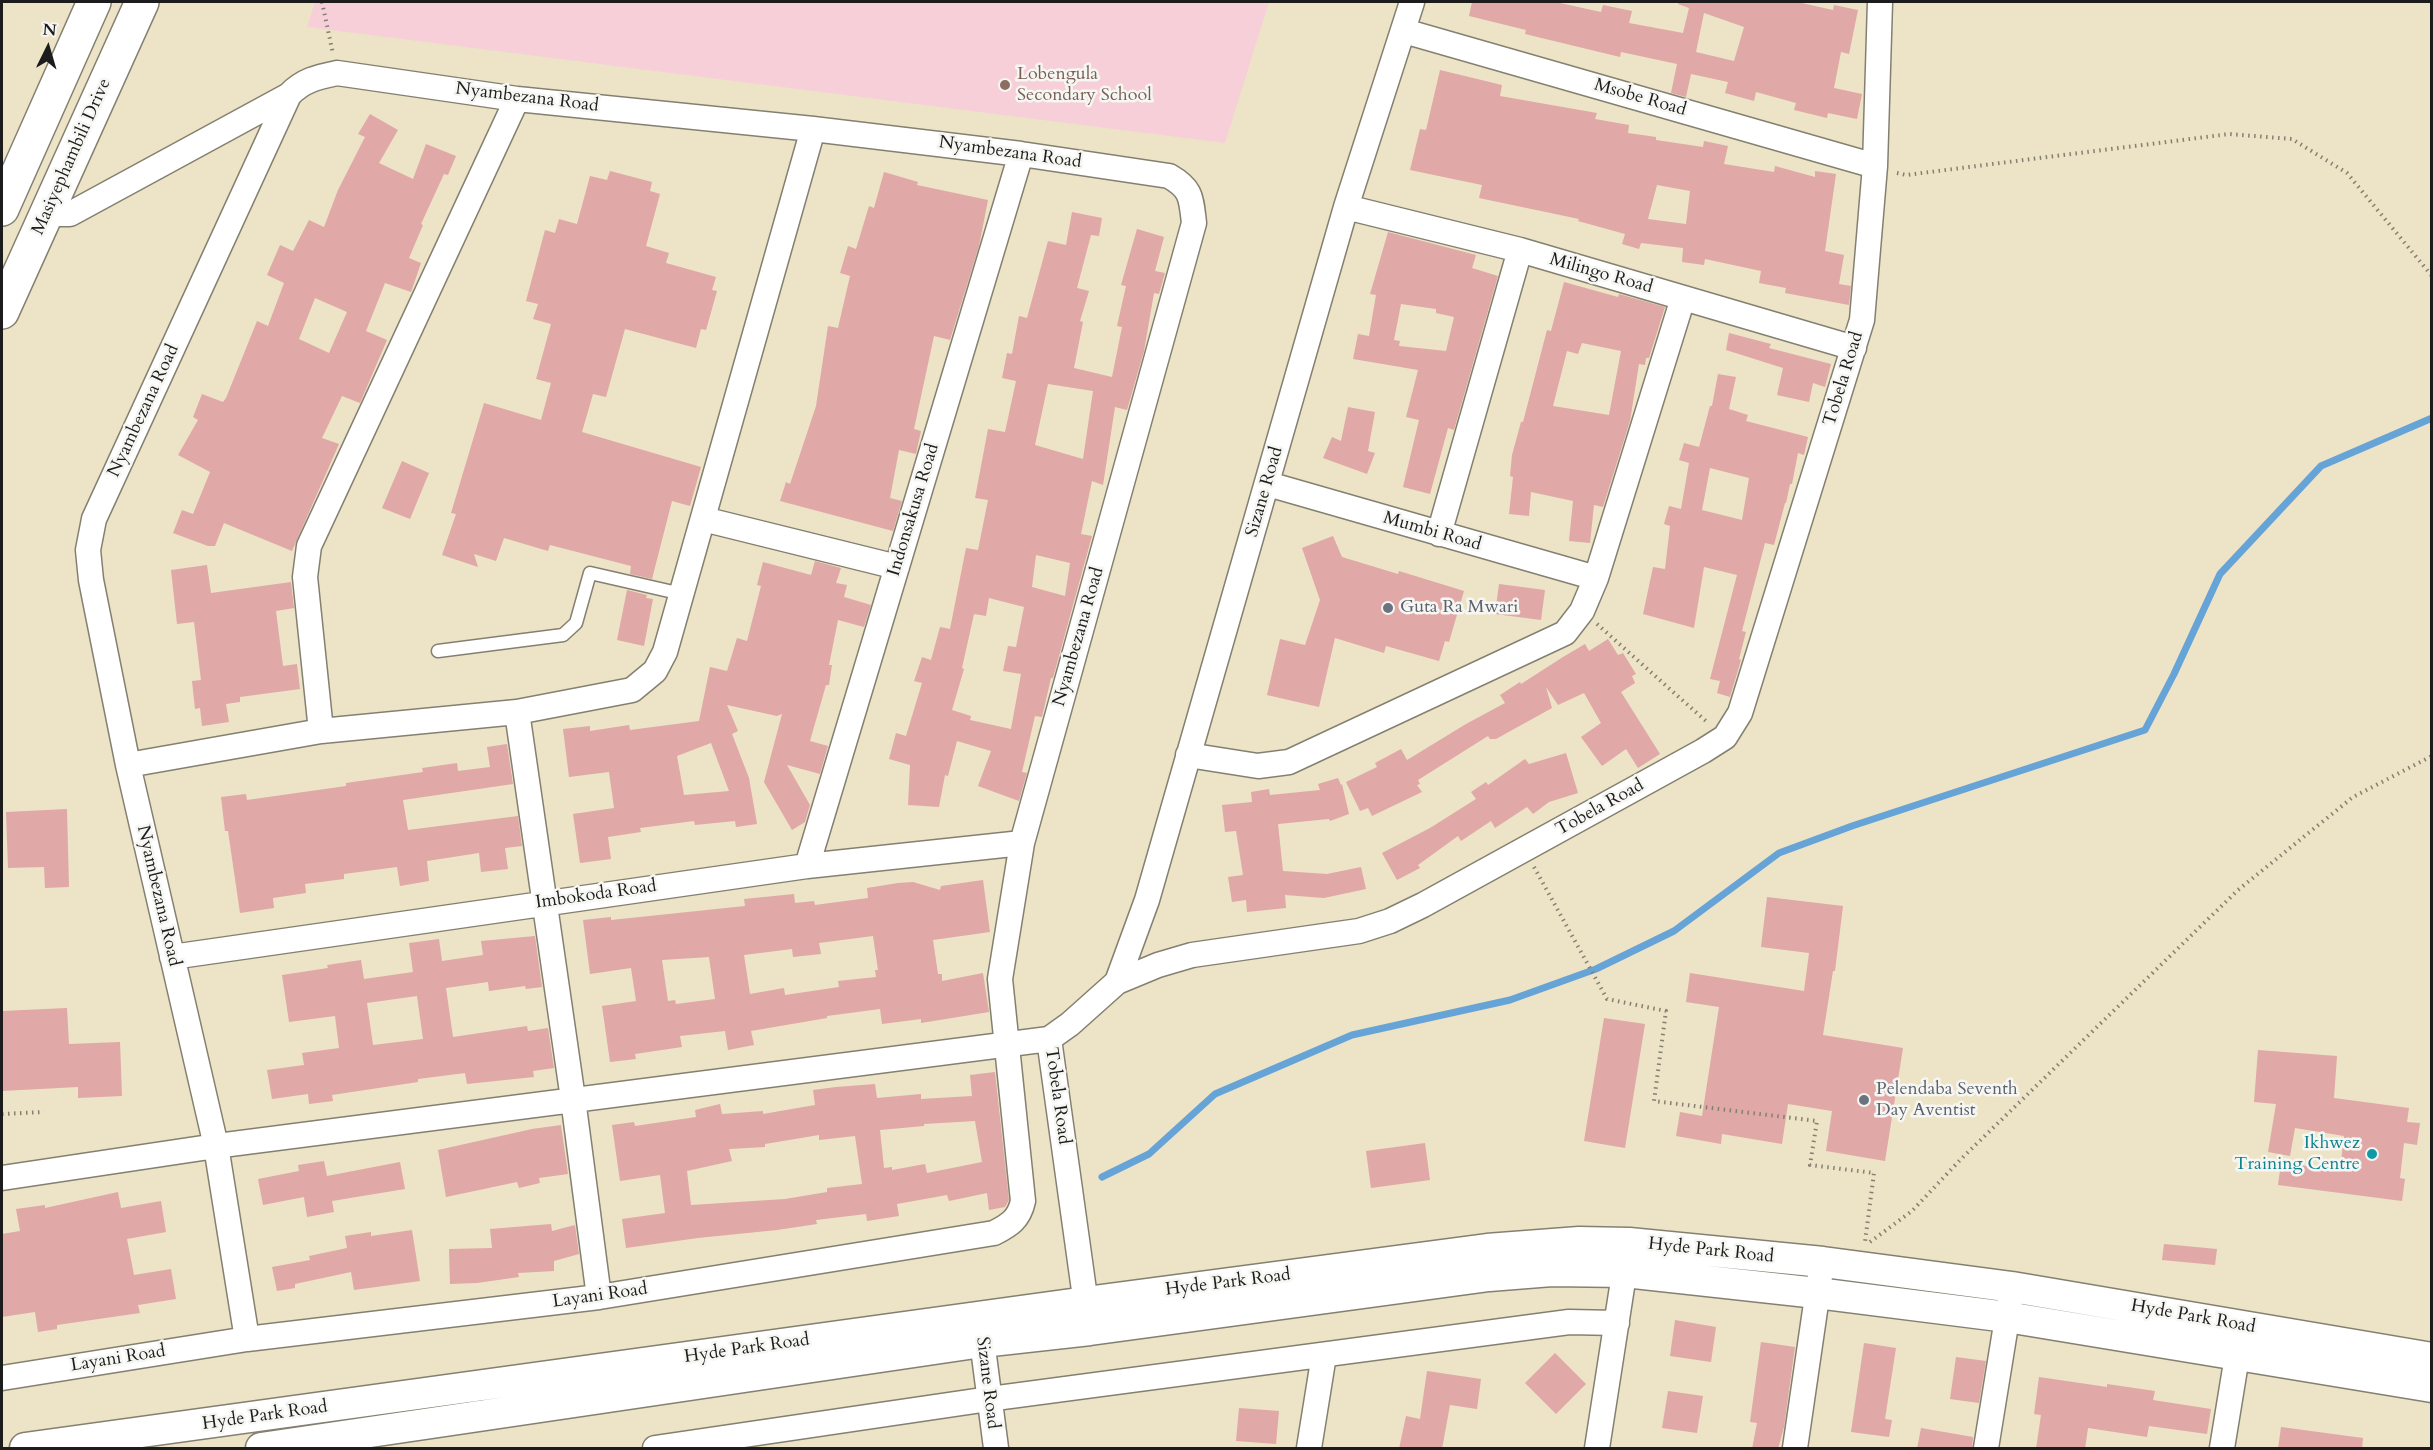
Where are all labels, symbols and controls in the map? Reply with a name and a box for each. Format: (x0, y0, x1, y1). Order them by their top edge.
north arrow (18, 18, 78, 78)
text: N (42, 19, 57, 42)
place label: Lobengula Secondary School (1017, 64, 1152, 106)
street label: Msobe Road (1591, 75, 1689, 121)
street label: Masiyephambili Drive (28, 76, 116, 238)
marker: Lobengula Secondary School (998, 78, 1012, 92)
street label: Nyambezana Road (454, 79, 600, 117)
street label: Nyambezana Road (937, 132, 1083, 174)
street label: Milingo Road (1547, 249, 1655, 299)
street label: Tobela Road (1819, 329, 1869, 429)
street label: Nyambezana Road (104, 341, 184, 481)
street label: Indonsakusa Road (884, 441, 944, 579)
street label: Sizane Road (1242, 444, 1288, 540)
street label: Mumbi Road (1380, 508, 1484, 556)
street label: Nyambezana Road (1049, 565, 1109, 709)
place label: Guta Ra Mwari (1400, 597, 1518, 619)
marker: Guta Ra Mwari (1381, 601, 1395, 615)
street label: Tobela Road (1552, 775, 1648, 841)
street label: Nyambezana Road (131, 823, 185, 969)
street label: Imbokoda Road (534, 876, 658, 914)
street label: Tobela Road (1040, 1046, 1074, 1146)
place label: Pelendaba Seventh Day Aventist (1876, 1079, 2018, 1122)
marker: Pelendaba Seventh Day Aventist (1857, 1093, 1871, 1107)
place label: Ikhwez Training Centre (2234, 1133, 2360, 1176)
marker: Ikhwez Training Centre (2365, 1147, 2379, 1161)
street label: Hyde Park Road (1647, 1234, 1775, 1268)
street label: Hyde Park Road (1164, 1265, 1292, 1301)
street label: Layani Road (551, 1279, 649, 1313)
street label: Hyde Park Road (2129, 1295, 2257, 1339)
street label: Hyde Park Road (683, 1330, 811, 1368)
street label: Sizane Road (971, 1336, 1003, 1430)
street label: Layani Road (69, 1341, 167, 1377)
street label: Hyde Park Road (201, 1397, 329, 1435)

